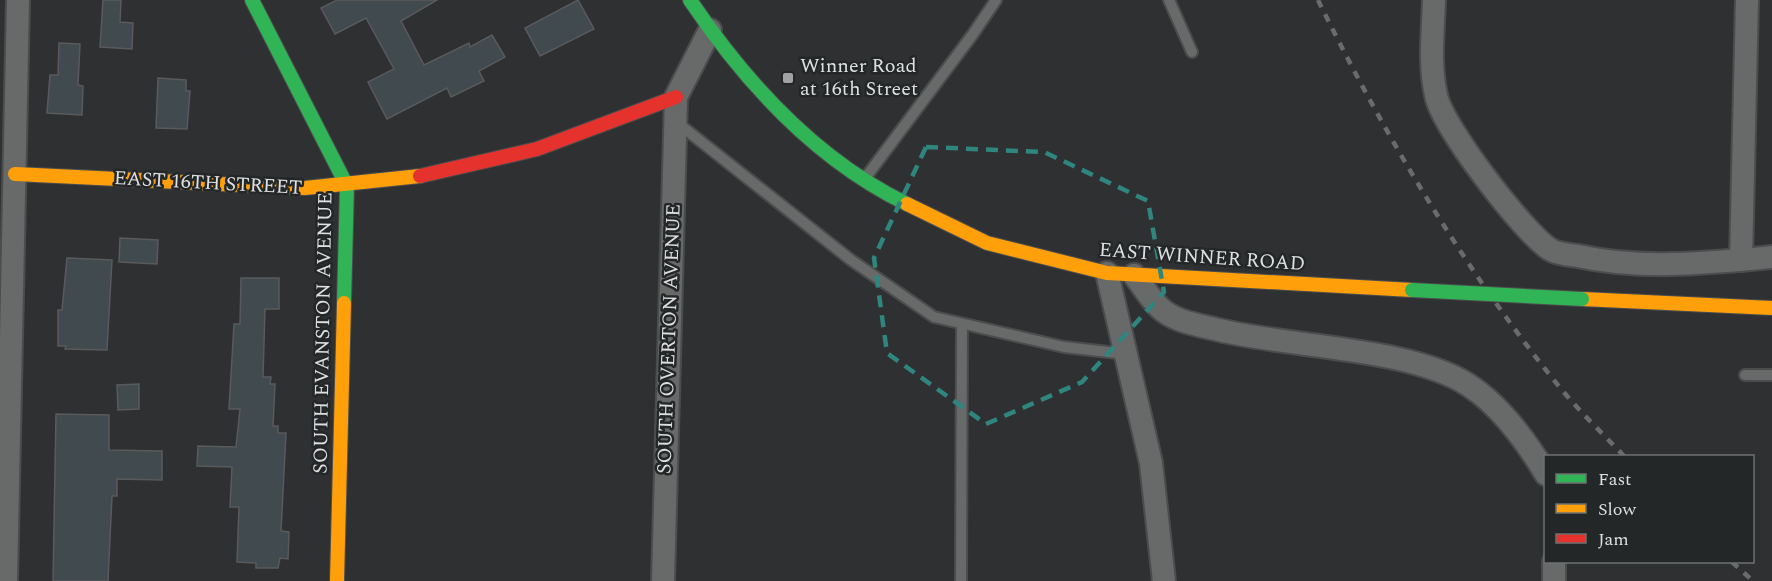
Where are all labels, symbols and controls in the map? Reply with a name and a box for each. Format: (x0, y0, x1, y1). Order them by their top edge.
place label: Winner Road at 16th Street (800, 51, 918, 104)
marker: Winner Road at 16th Street (781, 71, 795, 85)
street label: EAST 16TH STREET (113, 163, 303, 203)
street label: SOUTH EVANSTON AVENUE (306, 192, 340, 474)
street label: SOUTH OVERTON AVENUE (649, 203, 689, 475)
street label: EAST WINNER ROAD (1098, 235, 1306, 279)
legend (1544, 455, 1754, 563)
text: Fast (1598, 466, 1631, 493)
text: Slow (1598, 496, 1637, 523)
text: Jam (1598, 526, 1629, 553)

